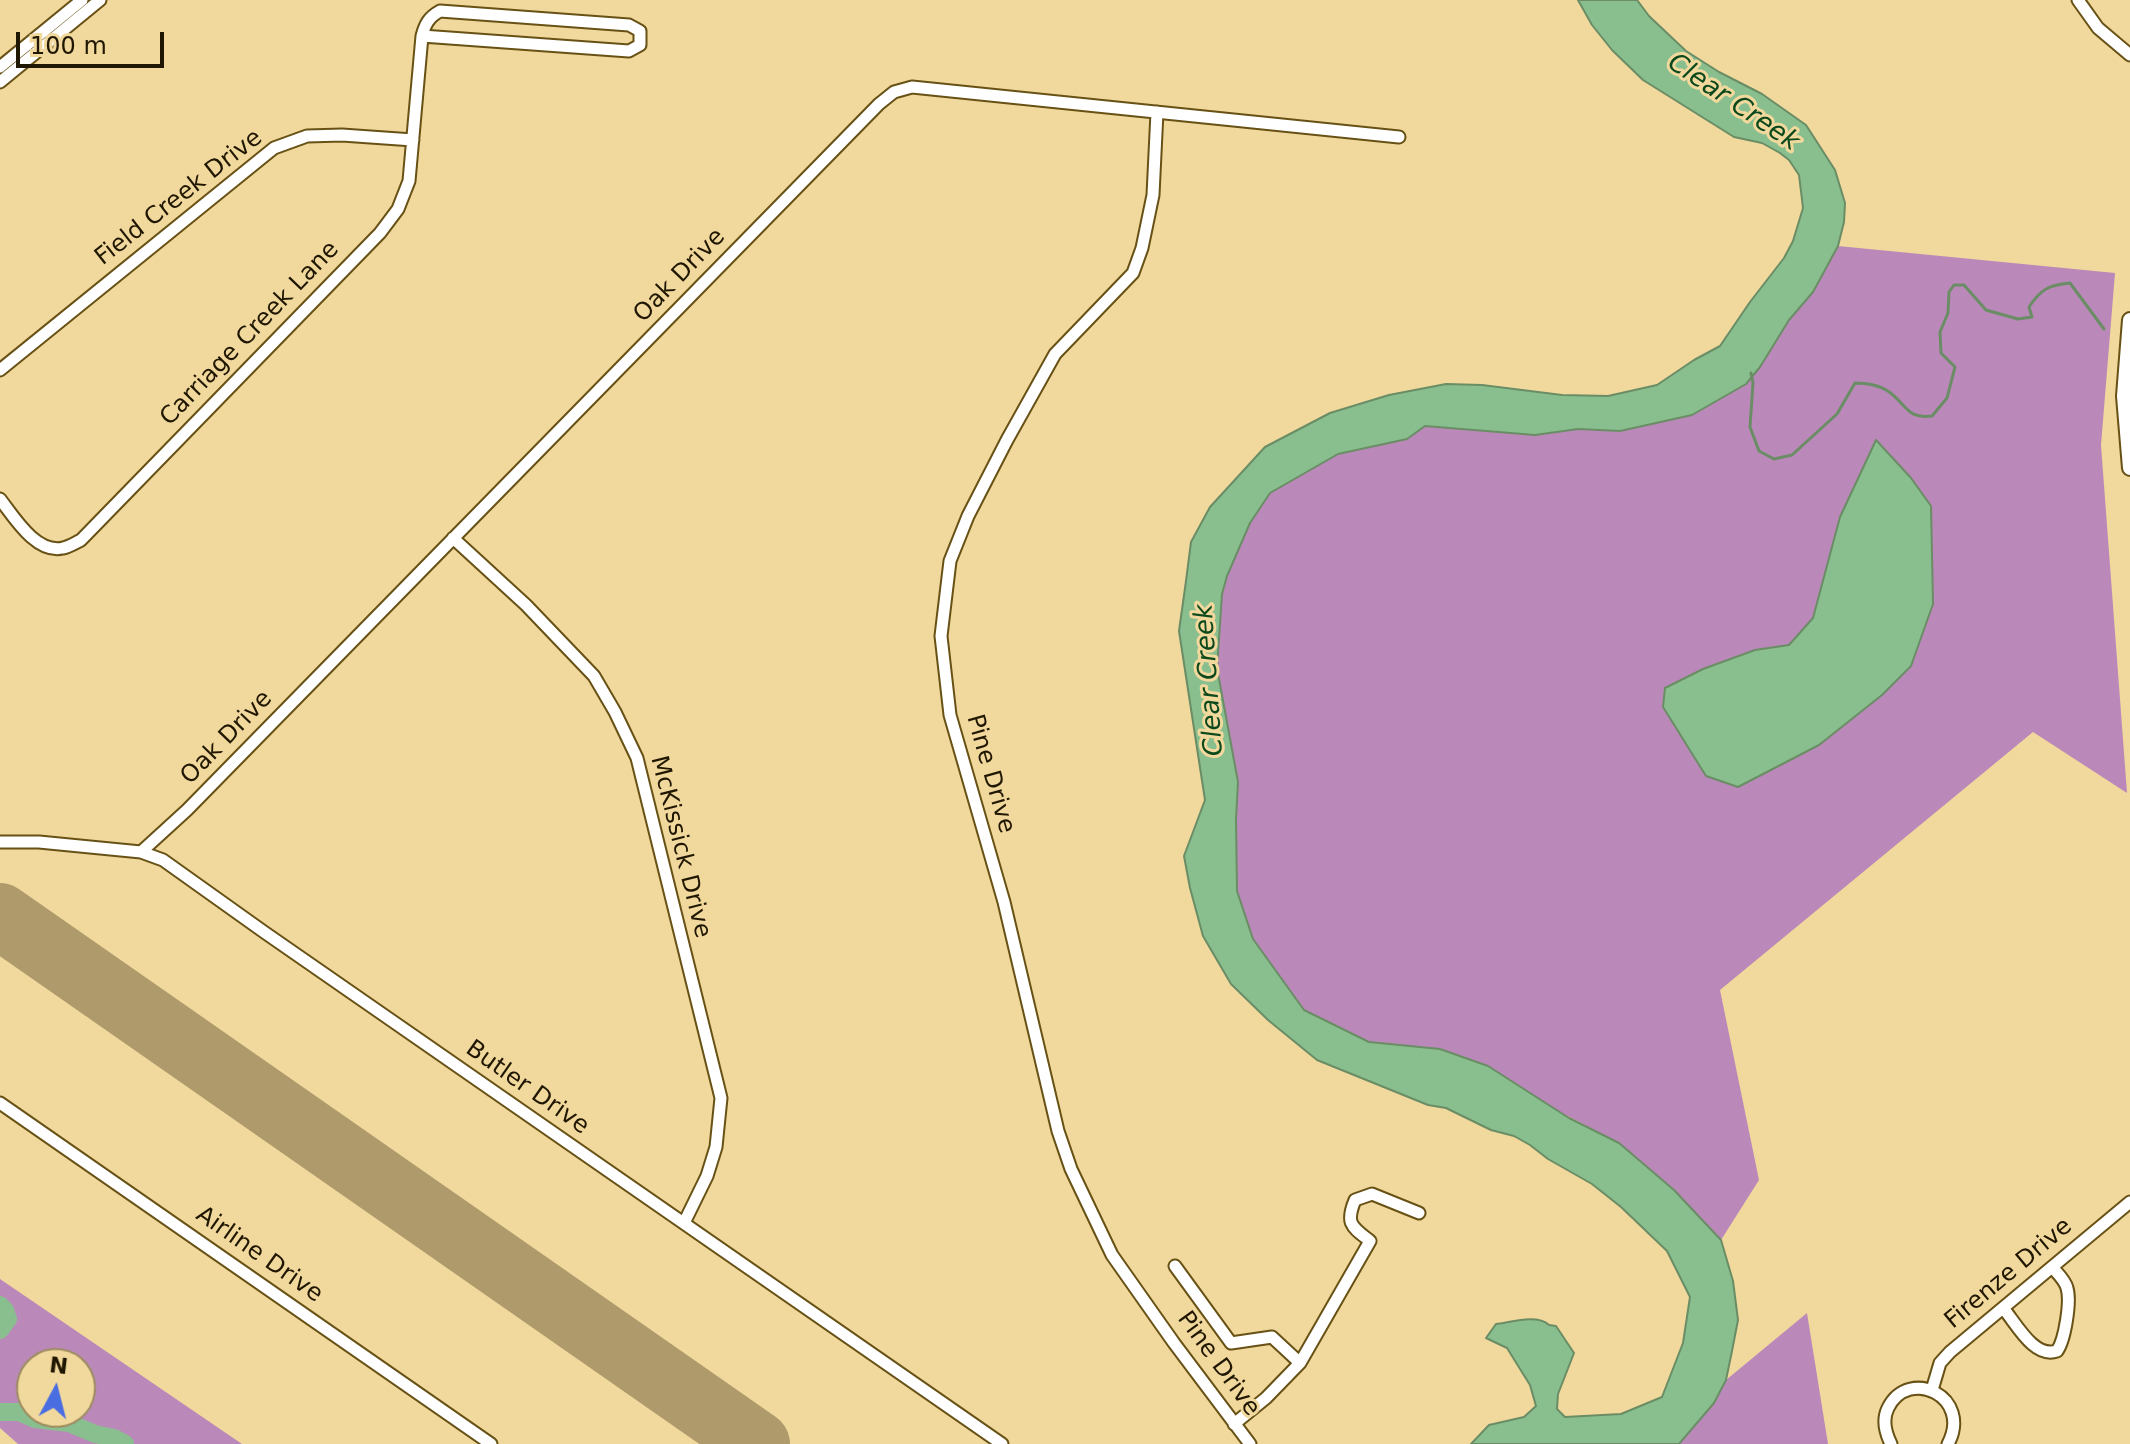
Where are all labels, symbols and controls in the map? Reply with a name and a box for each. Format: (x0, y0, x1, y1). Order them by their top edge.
scale bar (20, 16, 168, 66)
text: 100 m (30, 32, 107, 60)
water label: Clear Creek (1661, 48, 1805, 158)
street label: Field Creek Drive (90, 124, 268, 272)
street label: Oak Drive (628, 223, 732, 329)
street label: Carriage Creek Lane (155, 236, 345, 432)
water label: Clear Creek (1189, 603, 1231, 757)
street label: Oak Drive (175, 685, 279, 791)
street label: Pine Drive (959, 711, 1021, 837)
street label: McKissick Drive (643, 753, 717, 941)
street label: Butler Drive (460, 1035, 594, 1141)
street label: Airline Drive (190, 1201, 328, 1309)
street label: Firenze Drive (1940, 1213, 2078, 1335)
street label: Pine Drive (1170, 1306, 1266, 1422)
north arrow (16, 1348, 96, 1428)
text: N (48, 1352, 69, 1379)

